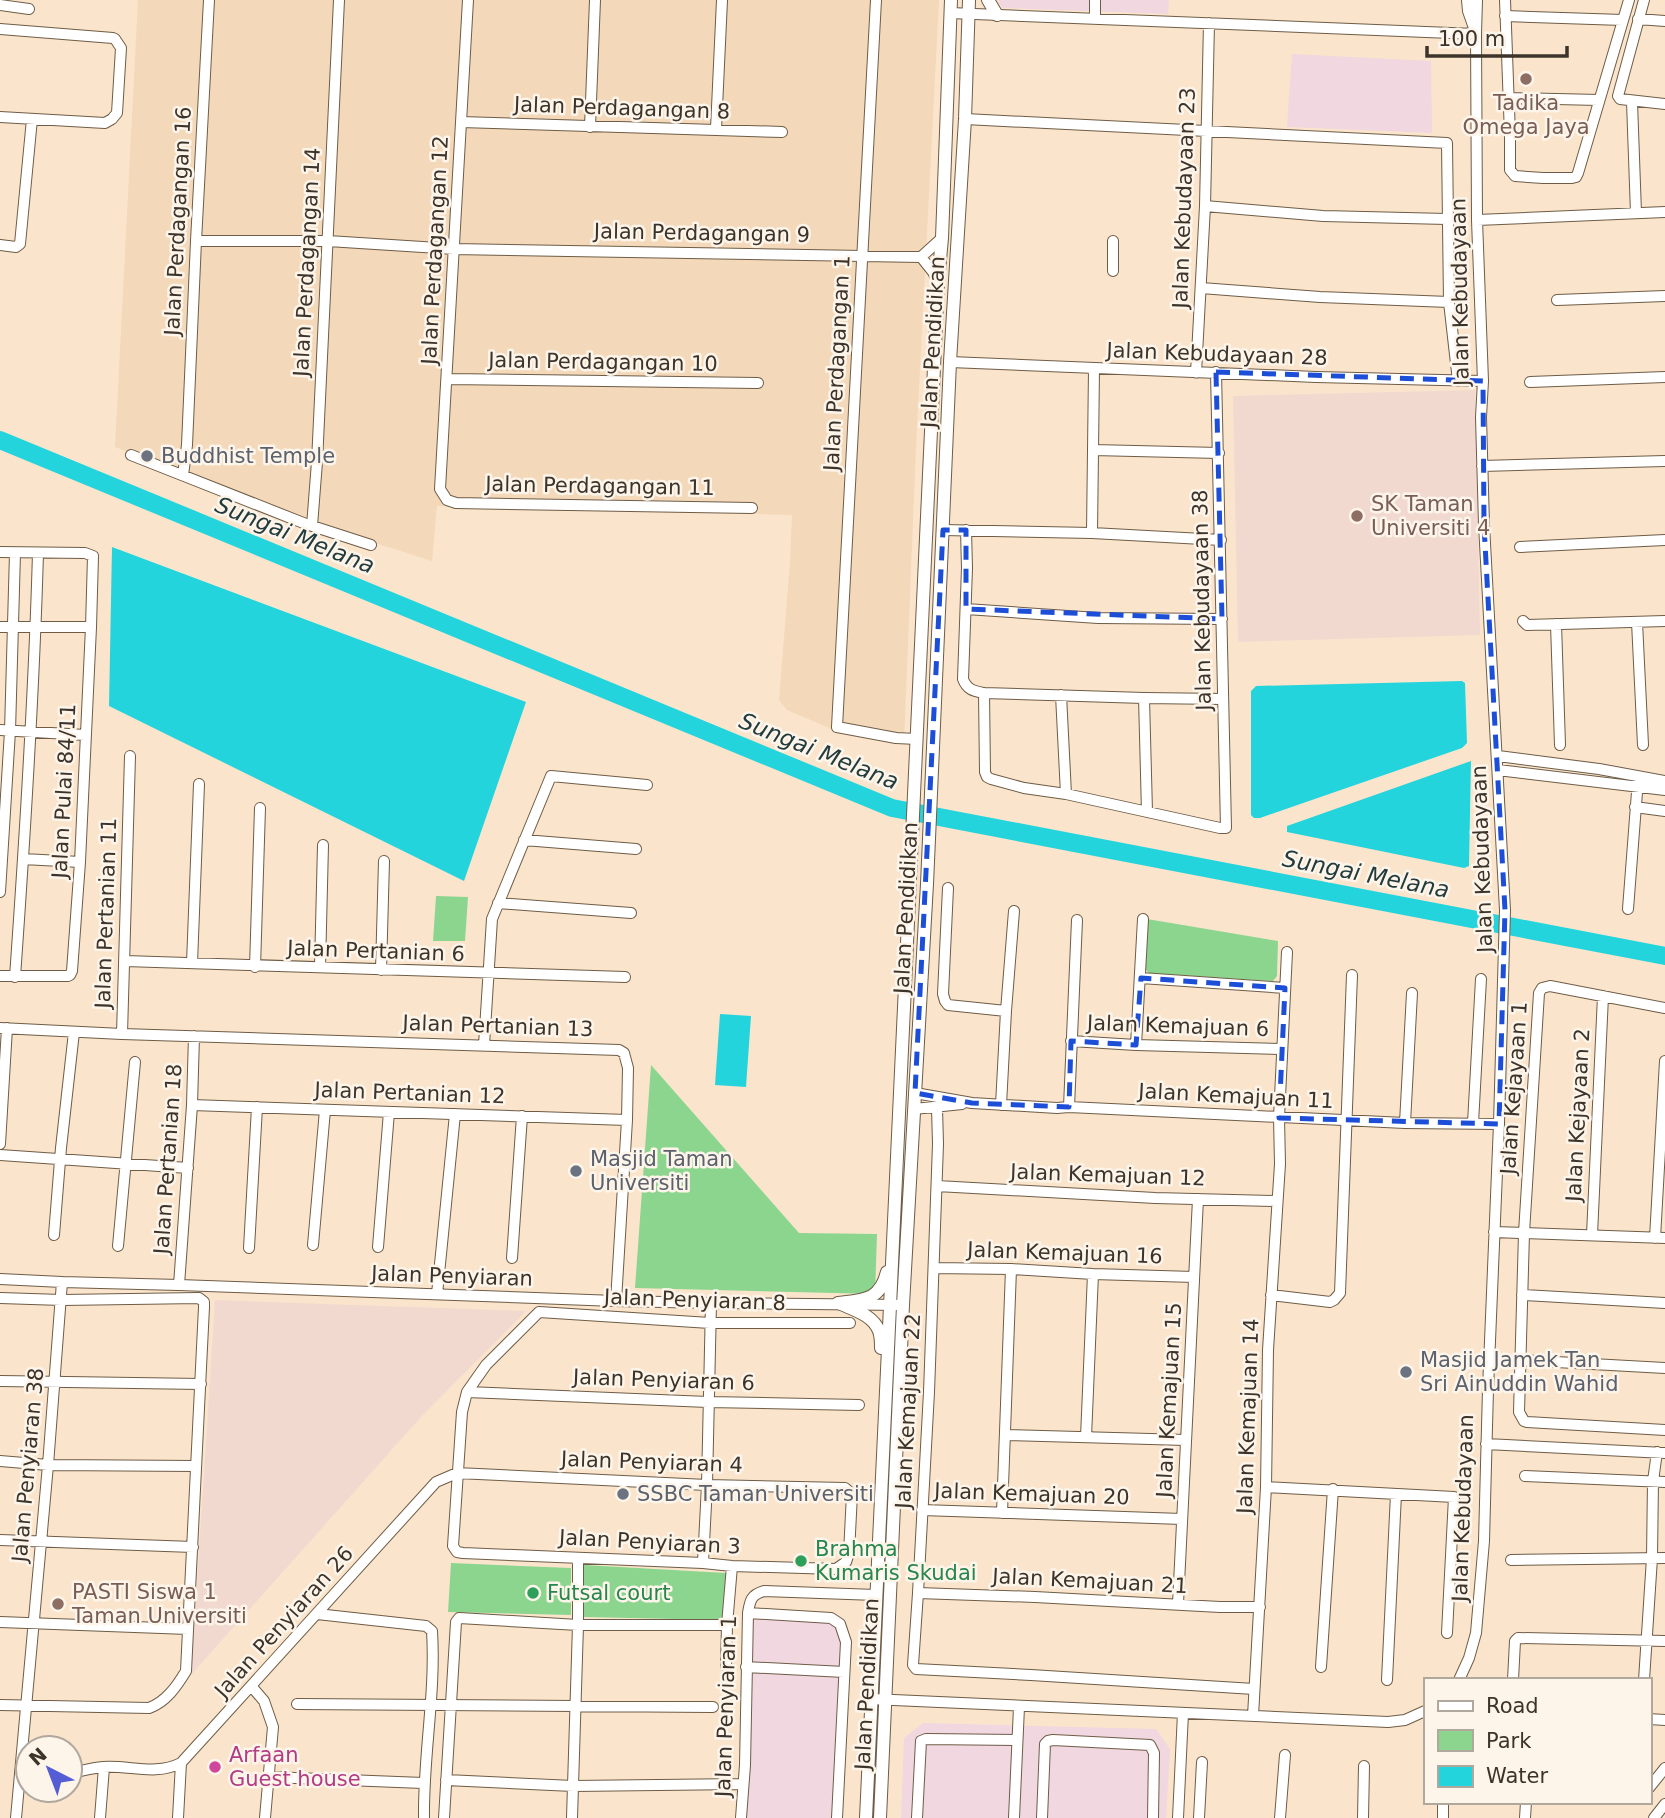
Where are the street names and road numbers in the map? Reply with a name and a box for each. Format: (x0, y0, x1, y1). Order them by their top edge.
street label: Jalan Kebudayaan 23 (1168, 87, 1200, 311)
street label: Jalan Perdagangan 8 (512, 92, 730, 124)
street label: Jalan Perdagangan 16 (160, 106, 196, 338)
street label: Jalan Perdagangan 12 (417, 135, 453, 367)
street label: Jalan Perdagangan 14 (289, 147, 325, 379)
street label: Jalan Kebudayaan (1446, 198, 1474, 388)
street label: Jalan Perdagangan 9 (592, 219, 810, 247)
street label: Jalan Perdagangan 1 (819, 254, 855, 474)
street label: Jalan Pendidikan (916, 255, 949, 431)
street label: Jalan Kebudayaan 28 (1104, 338, 1328, 370)
street label: Jalan Perdagangan 10 (486, 348, 718, 376)
street label: Jalan Perdagangan 11 (483, 472, 715, 500)
street label: Jalan Kebudayaan 38 (1188, 489, 1216, 713)
street label: Jalan Pulai 84/11 (47, 703, 81, 881)
street label: Jalan Kebudayaan (1467, 765, 1497, 955)
street label: Jalan Pertanian 11 (91, 817, 121, 1011)
street label: Jalan Pendidikan (889, 821, 922, 997)
street label: Jalan Pertanian 6 (285, 936, 465, 966)
street label: Jalan Kejayaan 1 (1496, 1001, 1532, 1177)
street label: Jalan Pertanian 13 (400, 1011, 594, 1041)
street label: Jalan Kemajuan 6 (1085, 1011, 1269, 1041)
street label: Jalan Kejayaan 2 (1561, 1028, 1595, 1204)
street label: Jalan Pertanian 18 (149, 1063, 187, 1257)
street label: Jalan Pertanian 12 (312, 1078, 506, 1108)
street label: Jalan Kemajuan 11 (1136, 1079, 1334, 1113)
street label: Jalan Kemajuan 12 (1008, 1160, 1206, 1190)
street label: Jalan Kemajuan 16 (965, 1238, 1163, 1268)
street label: Jalan Penyiaran (369, 1261, 533, 1291)
street label: Jalan Penyiaran 8 (602, 1285, 786, 1315)
street label: Jalan Kemajuan 15 (1152, 1302, 1186, 1500)
street label: Jalan Kemajuan 22 (891, 1313, 925, 1511)
street label: Jalan Kemajuan 14 (1233, 1318, 1263, 1516)
street label: Jalan Penyiaran 6 (571, 1365, 755, 1395)
street label: Jalan Penyiaran 38 (7, 1367, 48, 1565)
street label: Jalan Kebudayaan (1448, 1414, 1478, 1604)
street label: Jalan Penyiaran 4 (559, 1447, 743, 1477)
street label: Jalan Kemajuan 20 (932, 1479, 1130, 1509)
street label: Jalan Penyiaran 3 (557, 1525, 741, 1559)
street label: Jalan Penyiaran 26 (208, 1541, 358, 1704)
street label: Jalan Kemajuan 21 (990, 1564, 1188, 1598)
street label: Jalan Pendidikan (850, 1597, 883, 1773)
street label: Jalan Penyiaran 1 (711, 1615, 741, 1799)

